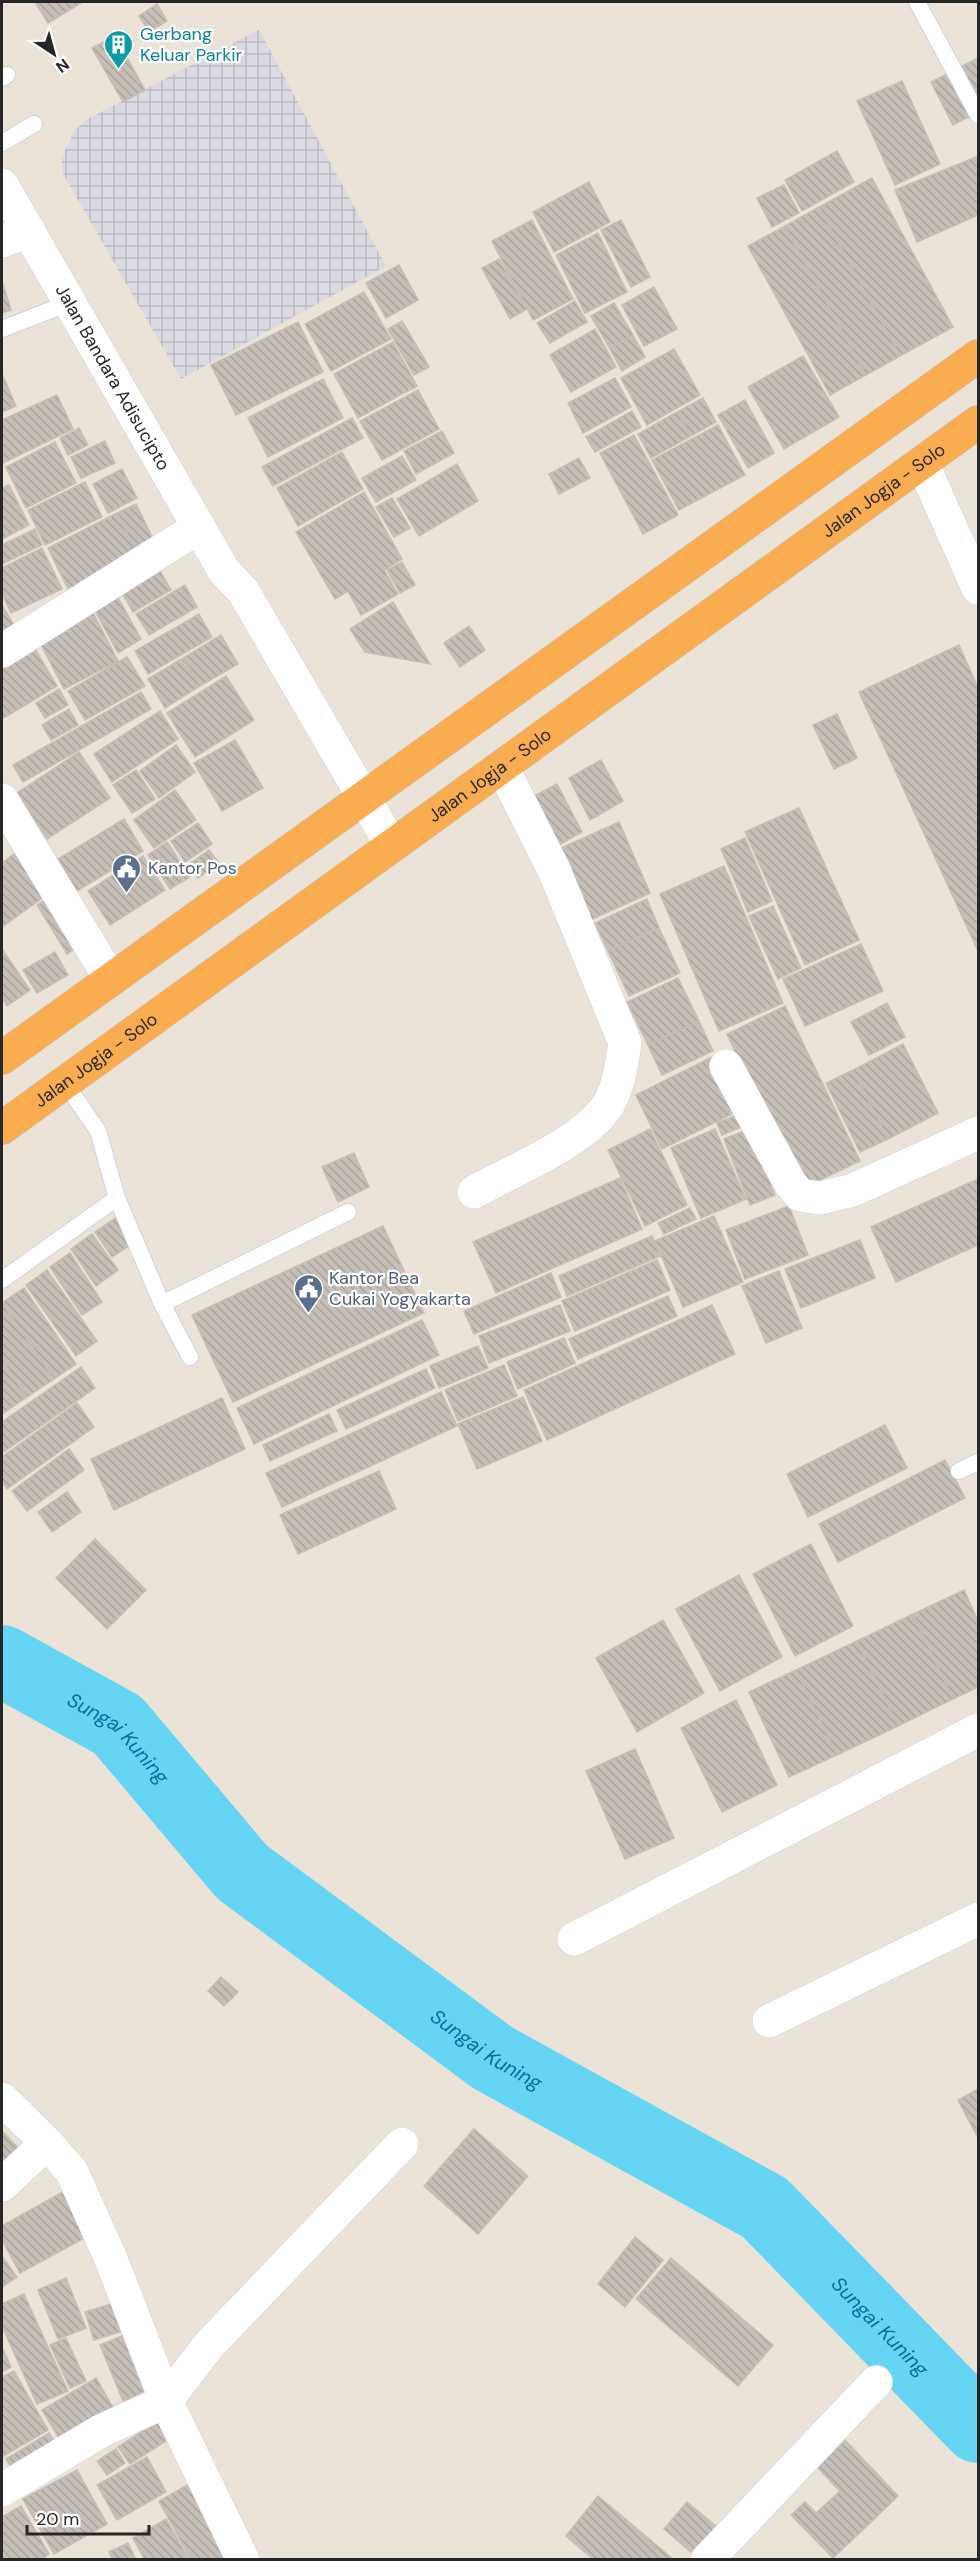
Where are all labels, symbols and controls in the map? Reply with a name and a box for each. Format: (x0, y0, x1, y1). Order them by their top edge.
place label: Gerbang Keluar Parkir (140, 22, 243, 67)
north arrow (24, 24, 84, 84)
building icon: Gerbang Keluar Parkir (103, 28, 135, 70)
text: N (52, 54, 73, 78)
street label: Jalan Bandara Adisucipto (50, 280, 176, 475)
street label: Jalan Jogja - Solo (817, 438, 950, 543)
street label: Jalan Jogja - Solo (423, 722, 556, 828)
public building icon: Kantor Pos (111, 852, 143, 894)
place label: Kantor Pos (148, 856, 237, 880)
street label: Jalan Jogja - Solo (29, 1007, 163, 1113)
place label: Kantor Bea Cukai Yogyakarta (329, 1266, 471, 1311)
public building icon: Kantor Bea Cukai Yogyakarta (292, 1272, 324, 1314)
water label: Sungai Kuning (63, 1687, 176, 1790)
water label: Sungai Kuning (425, 2003, 548, 2096)
water label: Sungai Kuning (826, 2271, 935, 2382)
scale bar (27, 2498, 148, 2536)
text: 20 m (36, 2507, 79, 2531)

